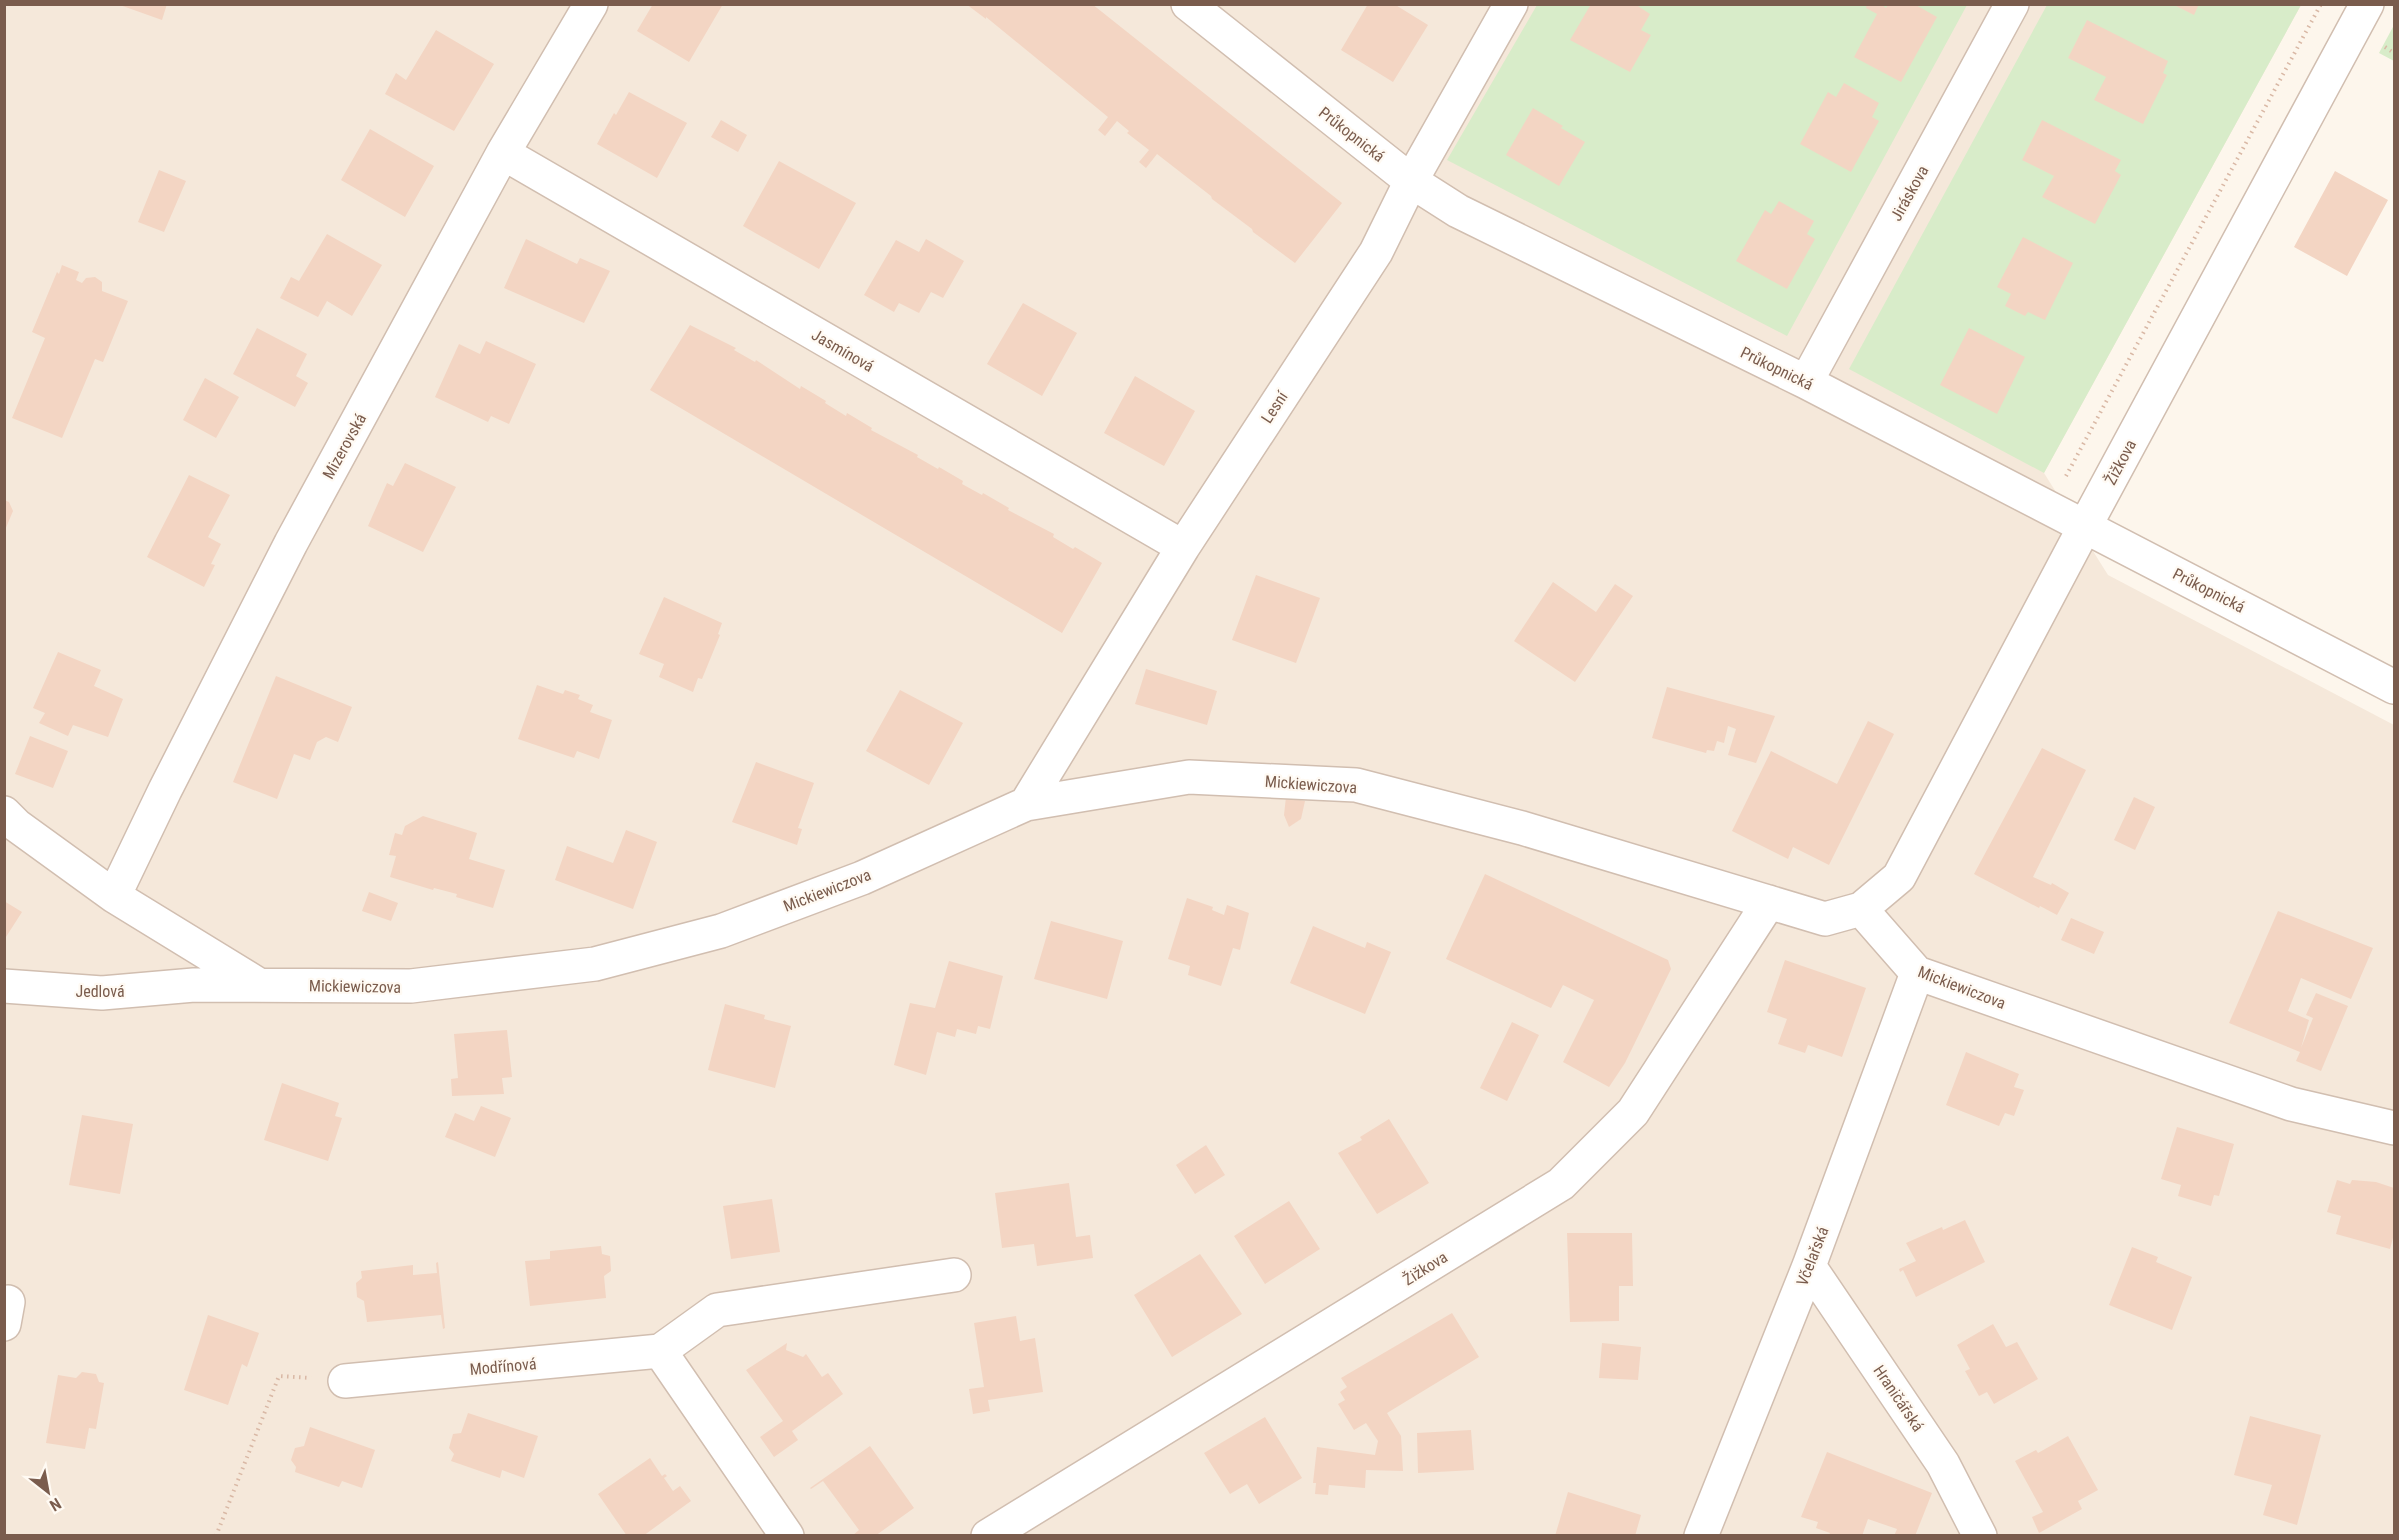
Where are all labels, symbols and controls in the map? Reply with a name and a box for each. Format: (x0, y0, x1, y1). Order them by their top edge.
street label: Průkopnická (1315, 103, 1388, 166)
street label: Jiráskova (1886, 162, 1932, 224)
street label: Jasmínová (808, 325, 877, 376)
street label: Průkopnická (1737, 343, 1816, 394)
street label: Lesní (1257, 387, 1292, 427)
street label: Mizerovská (319, 410, 370, 482)
street label: Žižkova (2101, 436, 2140, 488)
street label: Průkopnická (2170, 564, 2248, 617)
street label: Mickiewiczova (1264, 772, 1358, 797)
street label: Mickiewiczova (781, 865, 874, 916)
street label: Mickiewiczova (1915, 962, 2008, 1013)
street label: Mickiewiczova (309, 976, 401, 997)
street label: Jedlová (75, 982, 125, 1001)
street label: Včelařská (1793, 1224, 1832, 1288)
street label: Žižkova (1400, 1247, 1451, 1289)
street label: Modřínová (469, 1354, 537, 1379)
street label: Hraničářská (1870, 1362, 1928, 1435)
north arrow (18, 1462, 78, 1522)
text: N (46, 1494, 65, 1515)

